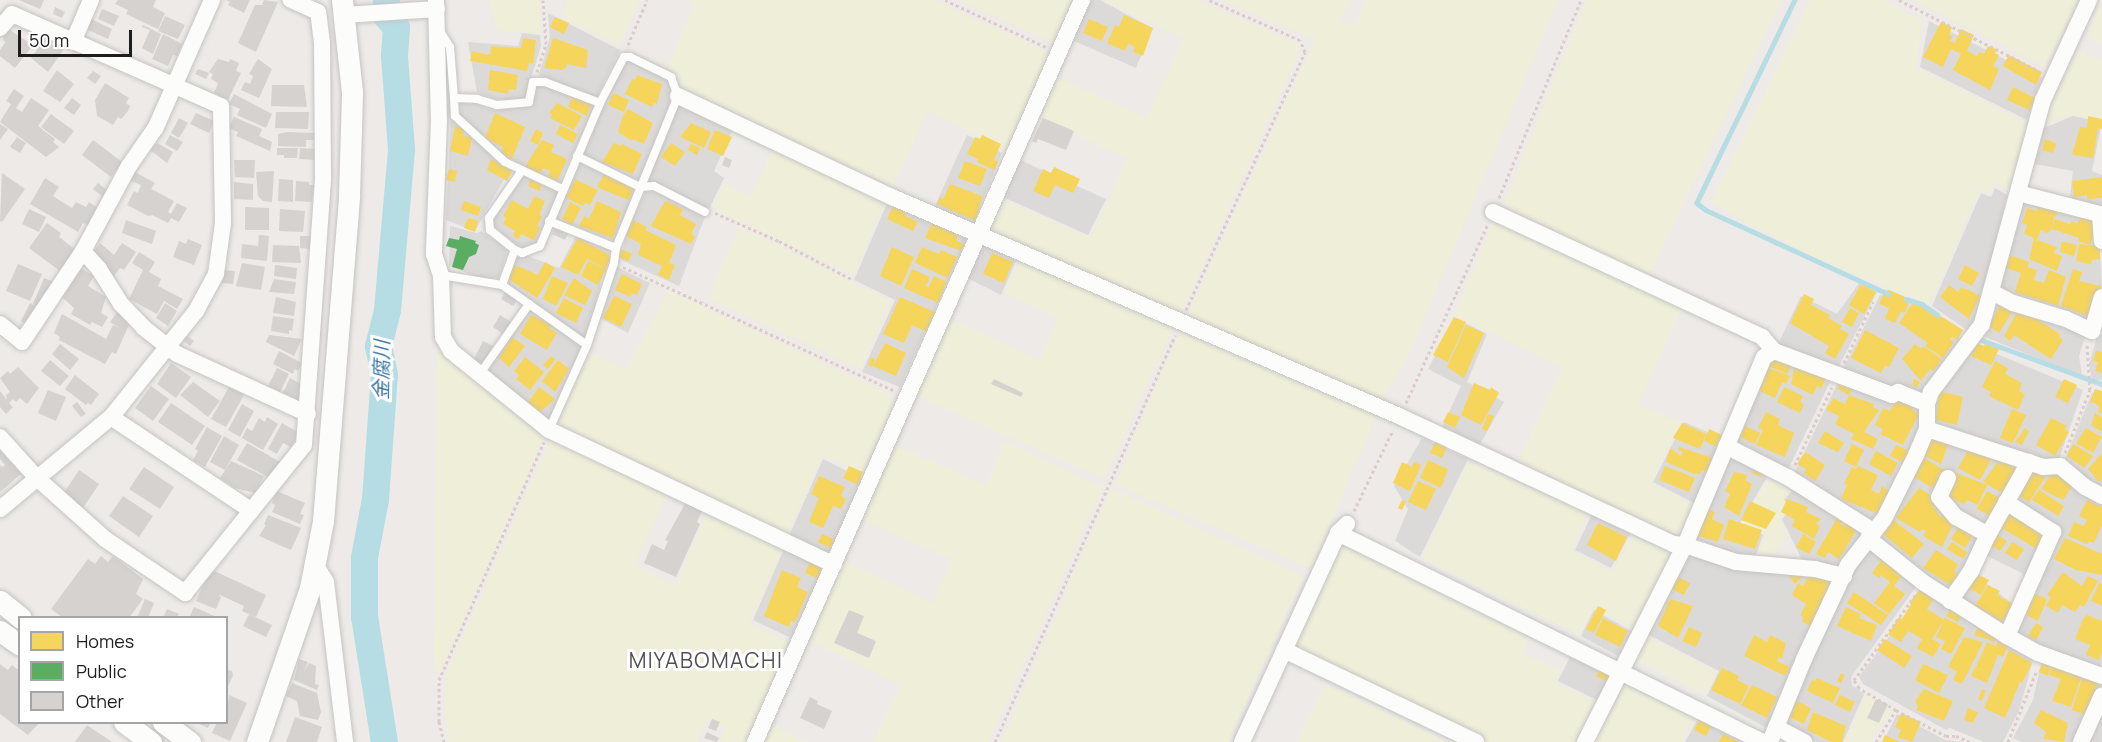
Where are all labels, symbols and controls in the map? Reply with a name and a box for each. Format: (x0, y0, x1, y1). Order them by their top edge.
scale bar (21, 18, 135, 56)
text: 50 m (29, 28, 69, 52)
water label: 金腐川 (368, 340, 394, 400)
legend (18, 616, 228, 724)
text: Homes (76, 629, 134, 653)
district label: MIYABOMACHI (629, 647, 783, 673)
text: Public (76, 659, 127, 683)
text: Other (76, 689, 124, 713)

